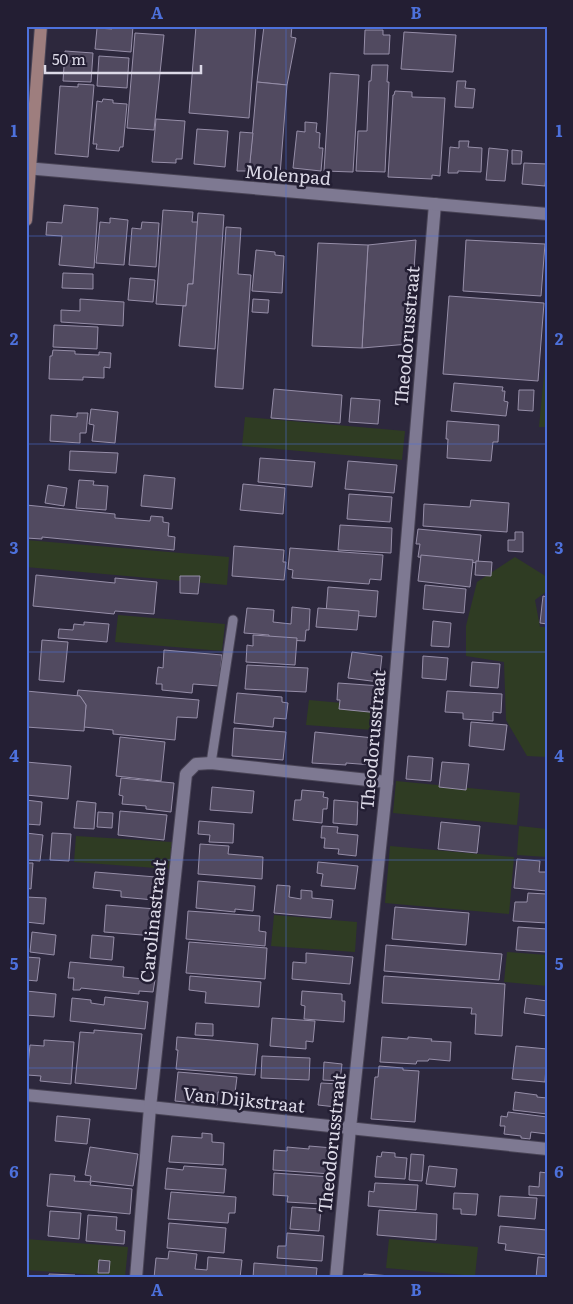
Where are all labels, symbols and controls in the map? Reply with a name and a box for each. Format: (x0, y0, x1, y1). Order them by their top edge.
text: A (151, 0, 163, 24)
text: B (410, 0, 422, 24)
scale bar (45, 42, 201, 74)
text: 50 m (52, 47, 86, 70)
text: 1 (11, 118, 18, 142)
text: 1 (556, 118, 563, 142)
street label: Molenpad (244, 157, 332, 191)
street label: Theodorusstraat (386, 264, 426, 407)
text: 2 (10, 326, 19, 350)
text: 2 (555, 326, 564, 350)
text: 3 (10, 535, 19, 559)
text: 3 (555, 535, 564, 559)
street label: Theodorusstraat (352, 668, 392, 811)
text: 4 (9, 743, 19, 767)
text: 4 (554, 743, 564, 767)
street label: Carolinastraat (132, 857, 172, 984)
text: 5 (10, 951, 19, 975)
text: 5 (555, 951, 564, 975)
street label: Theodorusstraat (310, 1071, 352, 1214)
street label: Van Dijkstraat (182, 1079, 307, 1119)
text: 6 (9, 1159, 19, 1183)
text: 6 (554, 1159, 564, 1183)
text: A (151, 1277, 163, 1301)
text: B (410, 1277, 422, 1301)

